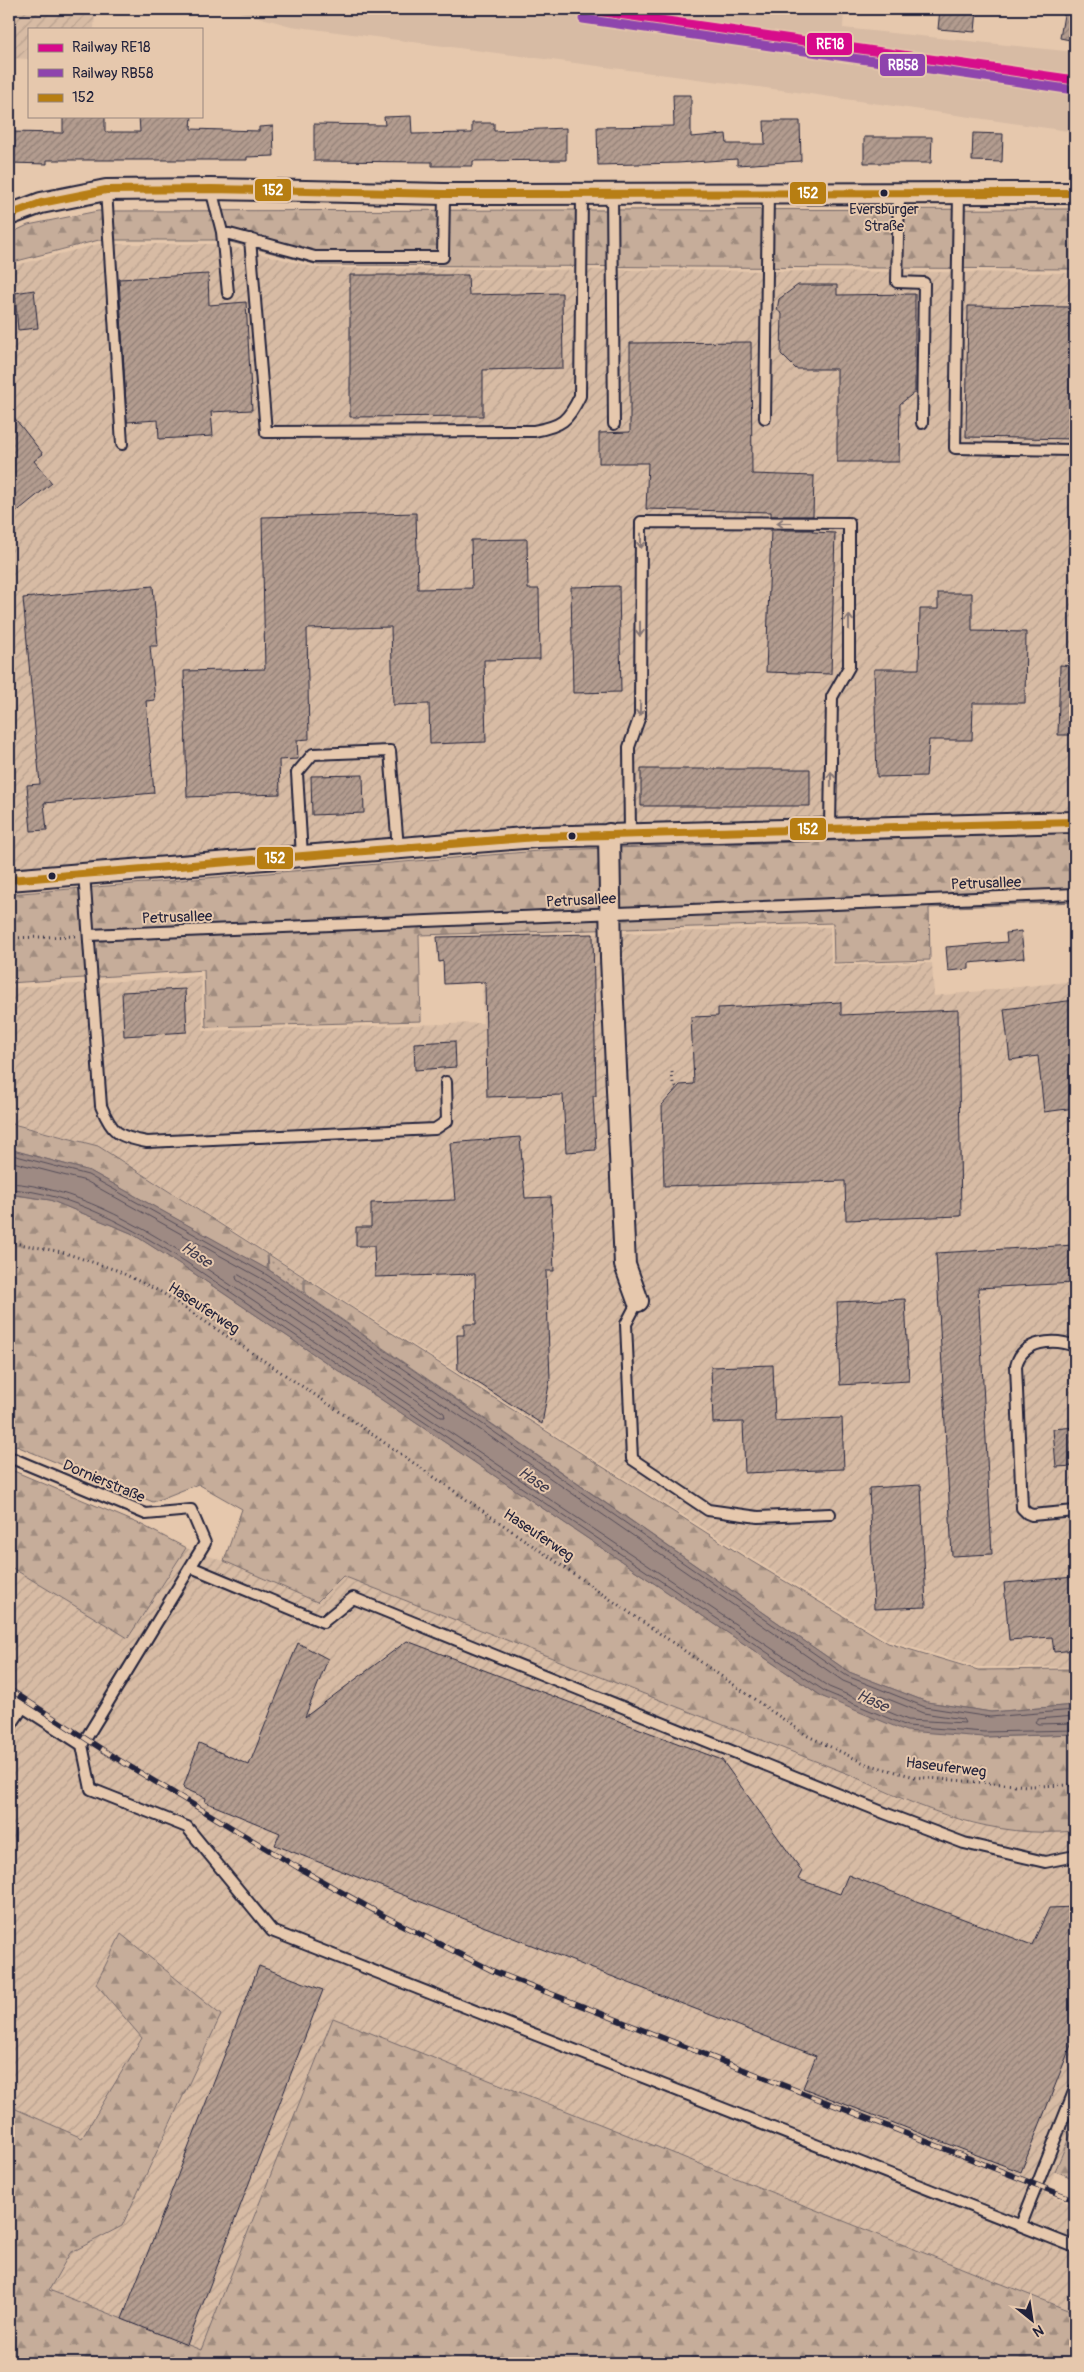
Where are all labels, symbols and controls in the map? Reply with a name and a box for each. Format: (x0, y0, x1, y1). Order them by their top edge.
legend (28, 28, 202, 118)
line badge: RE18 (806, 32, 853, 56)
text: RE18 (816, 36, 844, 53)
text: Railway RE18 (72, 38, 151, 57)
line badge: RB58 (879, 53, 926, 77)
text: RB58 (888, 57, 918, 74)
text: Railway RB58 (72, 64, 154, 83)
text: 152 (72, 88, 94, 107)
line badge: 152 (254, 178, 292, 202)
line badge: 152 (789, 181, 827, 205)
text: 152 (263, 182, 284, 199)
text: 152 (798, 185, 819, 202)
marker: Eversburger Straße (879, 188, 889, 198)
place label: Eversburger Straße (849, 201, 919, 235)
one-way arrow (777, 518, 793, 528)
one-way arrow (636, 533, 646, 549)
one-way arrow (844, 614, 854, 630)
one-way arrow (636, 621, 645, 637)
one-way arrow (635, 701, 644, 717)
one-way arrow (826, 772, 835, 788)
line badge: 152 (789, 817, 827, 841)
text: 152 (798, 821, 819, 838)
unlabelled marker (567, 831, 577, 841)
line badge: 152 (256, 846, 294, 870)
text: 152 (265, 850, 286, 867)
unlabelled marker (47, 871, 57, 881)
street label: Petrusallee (951, 873, 1022, 894)
street label: Petrusallee (545, 889, 617, 912)
street label: Petrusallee (142, 907, 213, 928)
water label: Hase (177, 1237, 217, 1273)
street label: Haseuferweg (165, 1278, 243, 1338)
street label: Dornierstraße (60, 1456, 148, 1508)
water label: Hase (514, 1462, 554, 1498)
street label: Haseuferweg (500, 1505, 578, 1566)
water label: Hase (854, 1685, 893, 1718)
street label: Haseuferweg (905, 1753, 987, 1782)
north arrow (1006, 2294, 1056, 2344)
text: N (1030, 2321, 1047, 2341)

